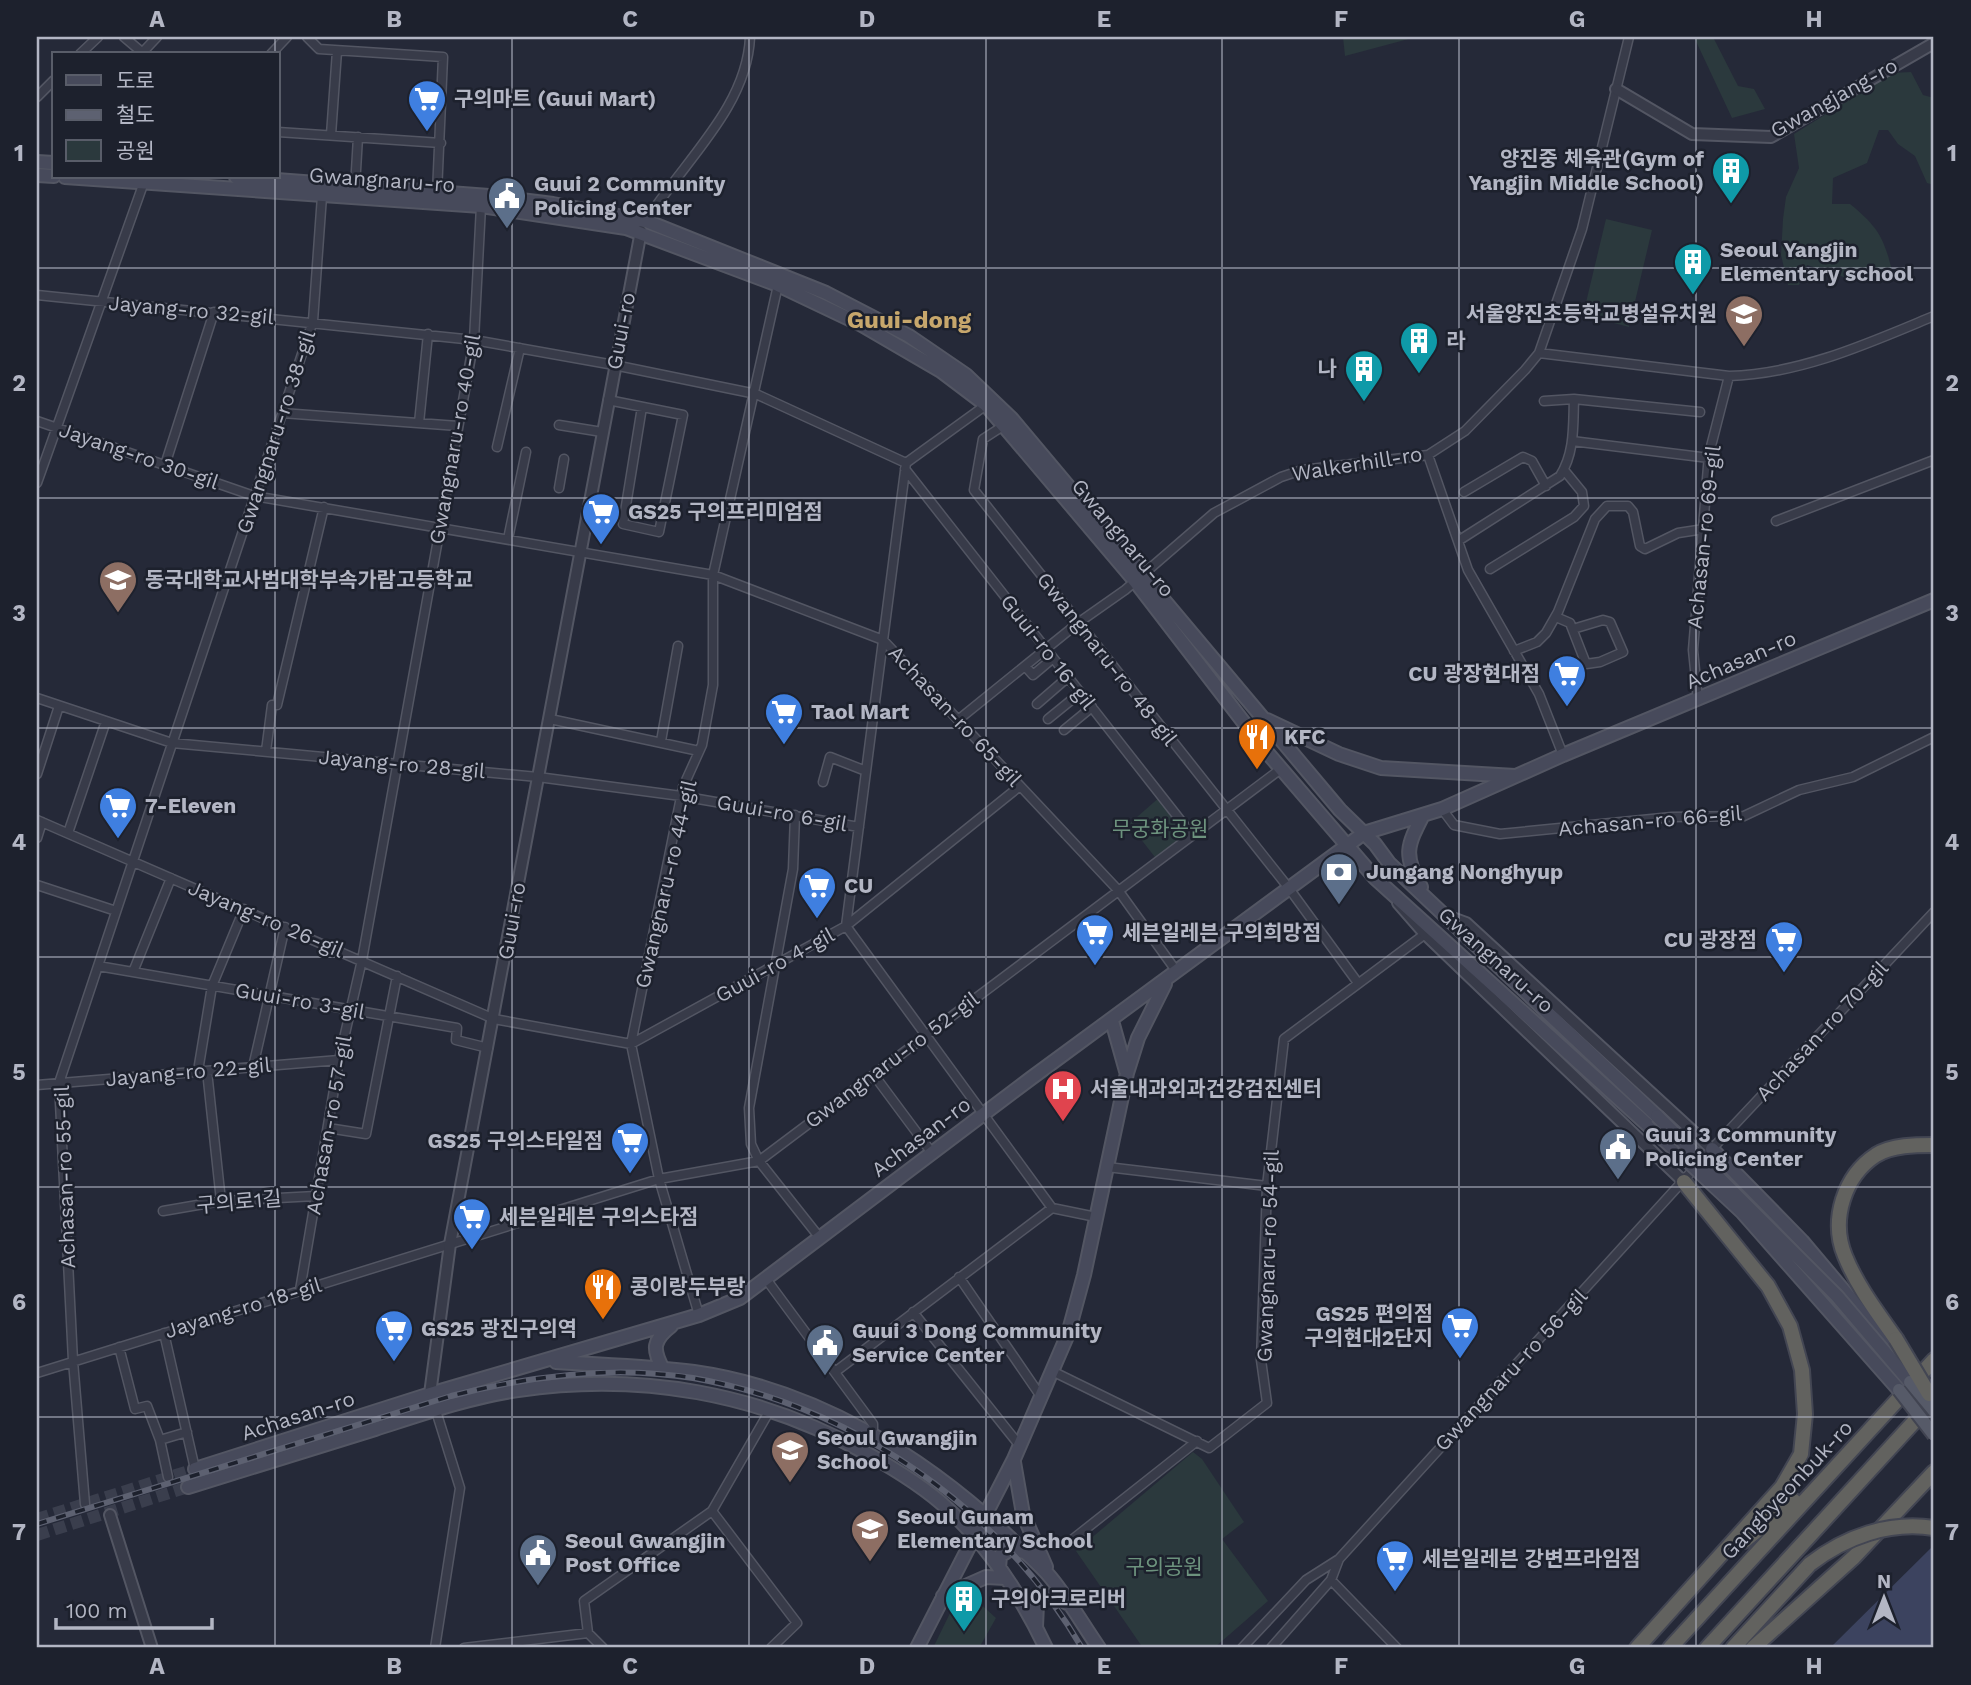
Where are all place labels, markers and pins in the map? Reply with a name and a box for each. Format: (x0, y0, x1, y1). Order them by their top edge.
supermarket icon: 구의마트 (Guui Mart) (406, 78, 448, 133)
place label: 구의마트 (Guui Mart) (454, 86, 656, 111)
place label: 양진중 체육관(Gym of Yangjin Middle School) (1468, 146, 1704, 195)
building icon: 양진중 체육관(Gym of Yangjin Middle School) (1710, 150, 1752, 205)
place label: Guui 2 Community Policing Center (534, 171, 726, 220)
public building icon: Guui 2 Community Policing Center (486, 175, 528, 230)
place label: Seoul Yangjin Elementary school (1720, 237, 1913, 286)
building icon: Seoul Yangjin Elementary school (1672, 241, 1714, 296)
school or university icon: 서울양진초등학교병설유치원 (1723, 293, 1765, 348)
place label: 서울양진초등학교병설유치원 (1466, 301, 1717, 326)
building icon: 라 (1398, 320, 1440, 375)
place label: 라 (1446, 328, 1466, 353)
building icon: 나 (1343, 348, 1385, 403)
place label: 나 (1318, 356, 1337, 381)
supermarket icon: GS25 구의프리미엄점 (580, 491, 622, 546)
place label: GS25 구의프리미엄점 (628, 499, 823, 524)
school or university icon: 동국대학교사범대학부속가람고등학교 (97, 559, 139, 614)
place label: 동국대학교사범대학부속가람고등학교 (145, 567, 473, 592)
supermarket icon: CU 광장현대점 (1546, 653, 1588, 708)
place label: CU 광장현대점 (1408, 661, 1540, 686)
supermarket icon: Taol Mart (763, 691, 805, 746)
place label: Taol Mart (811, 699, 909, 724)
restaurant icon: KFC (1236, 716, 1278, 771)
place label: KFC (1284, 724, 1326, 749)
supermarket icon: 7-Eleven (97, 785, 139, 840)
place label: 7-Eleven (145, 793, 236, 818)
bank icon: Jungang Nonghyup (1318, 851, 1360, 906)
place label: Jungang Nonghyup (1366, 859, 1563, 884)
supermarket icon: CU (796, 865, 838, 920)
place label: CU (844, 873, 873, 898)
supermarket icon: 세븐일레븐 구의희망점 (1074, 912, 1116, 967)
supermarket icon: CU 광장점 (1763, 919, 1805, 974)
place label: 세븐일레븐 구의희망점 (1122, 920, 1321, 945)
place label: CU 광장점 (1664, 927, 1757, 952)
hospital icon: 서울내과외과건강검진센터 (1042, 1068, 1084, 1123)
place label: 서울내과외과건강검진센터 (1090, 1076, 1322, 1101)
supermarket icon: GS25 구의스타일점 (609, 1120, 651, 1175)
place label: Guui 3 Community Policing Center (1645, 1122, 1836, 1171)
public building icon: Guui 3 Community Policing Center (1597, 1126, 1639, 1181)
place label: GS25 구의스타일점 (428, 1128, 603, 1153)
supermarket icon: 세븐일레븐 구의스타점 (451, 1196, 493, 1251)
place label: 세븐일레븐 구의스타점 (499, 1204, 698, 1229)
restaurant icon: 콩이랑두부랑 (582, 1266, 624, 1321)
place label: 콩이랑두부랑 (630, 1274, 746, 1299)
place label: GS25 편의점 구의현대2단지 (1305, 1301, 1433, 1350)
supermarket icon: GS25 편의점 구의현대2단지 (1439, 1305, 1481, 1360)
supermarket icon: GS25 광진구의역 (373, 1308, 415, 1363)
place label: GS25 광진구의역 (421, 1316, 577, 1341)
place label: Guui 3 Dong Community Service Center (852, 1318, 1102, 1367)
public building icon: Guui 3 Dong Community Service Center (804, 1322, 846, 1377)
place label: Seoul Gwangjin School (817, 1425, 977, 1474)
school or university icon: Seoul Gwangjin School (769, 1429, 811, 1484)
place label: Seoul Gunam Elementary School (897, 1504, 1093, 1553)
school or university icon: Seoul Gunam Elementary School (849, 1508, 891, 1563)
place label: Seoul Gwangjin Post Office (565, 1528, 725, 1577)
public building icon: Seoul Gwangjin Post Office (517, 1532, 559, 1587)
supermarket icon: 세븐일레븐 강변프라임점 (1374, 1538, 1416, 1593)
place label: 세븐일레븐 강변프라임점 (1422, 1546, 1641, 1571)
building icon: 구의아크로리버 (943, 1578, 985, 1633)
place label: 구의아크로리버 (991, 1586, 1126, 1611)

